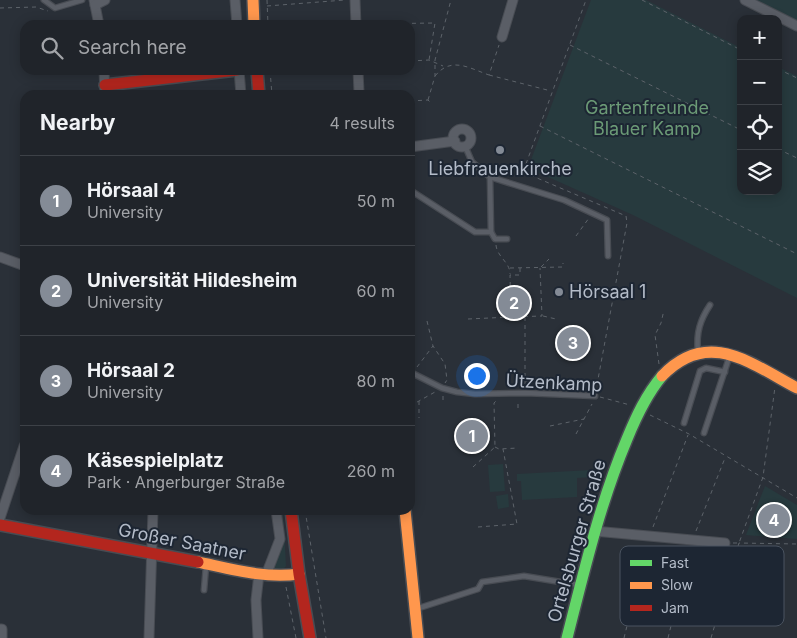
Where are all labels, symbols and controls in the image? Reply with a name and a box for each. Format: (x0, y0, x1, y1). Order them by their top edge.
map controls (737, 15, 782, 195)
button: + (737, 15, 782, 60)
search box (20, 20, 415, 75)
icon: search (38, 34, 66, 62)
text: Search here (78, 36, 187, 59)
button: − (737, 60, 782, 105)
park label: Gartenfreunde Blauer Kamp (585, 97, 709, 139)
button: locate (737, 105, 782, 150)
text: Nearby (40, 110, 115, 135)
text: 4 results (330, 113, 395, 133)
marker: Liebfrauenkirche (494, 144, 506, 156)
button: layers (737, 150, 782, 195)
place label: Liebfrauenkirche (428, 158, 572, 179)
text: Hörsaal 4 (87, 179, 176, 202)
text: 1 (53, 191, 59, 211)
text: 50 m (357, 191, 395, 211)
text: University (87, 202, 163, 222)
text: Universität Hildesheim (87, 269, 297, 292)
text: 2 (51, 281, 61, 301)
text: 60 m (356, 281, 395, 301)
place label: Hörsaal 1 (569, 281, 646, 302)
pin: 2 (498, 284, 530, 322)
marker: Hörsaal 1 (553, 286, 565, 298)
text: University (87, 292, 163, 312)
pin: 3 (557, 324, 589, 362)
text: Hörsaal 2 (87, 359, 175, 382)
your location (464, 363, 490, 389)
street label: Ützenkamp (505, 368, 603, 396)
text: 3 (51, 371, 61, 391)
text: 80 m (356, 371, 395, 391)
text: University (87, 382, 163, 402)
pin: 1 (456, 417, 488, 455)
text: Käsespielplatz (87, 449, 224, 472)
street label: Ortelsburger Straße (543, 457, 610, 625)
text: 4 (51, 461, 61, 481)
text: 260 m (347, 461, 395, 481)
text: Park · Angerburger Straße (87, 472, 285, 492)
pin: 4 (758, 501, 790, 539)
street label: Großer Saatner (116, 519, 248, 564)
legend (620, 546, 784, 626)
text: Fast (661, 554, 689, 571)
text: Slow (661, 576, 693, 593)
text: Jam (661, 599, 689, 616)

